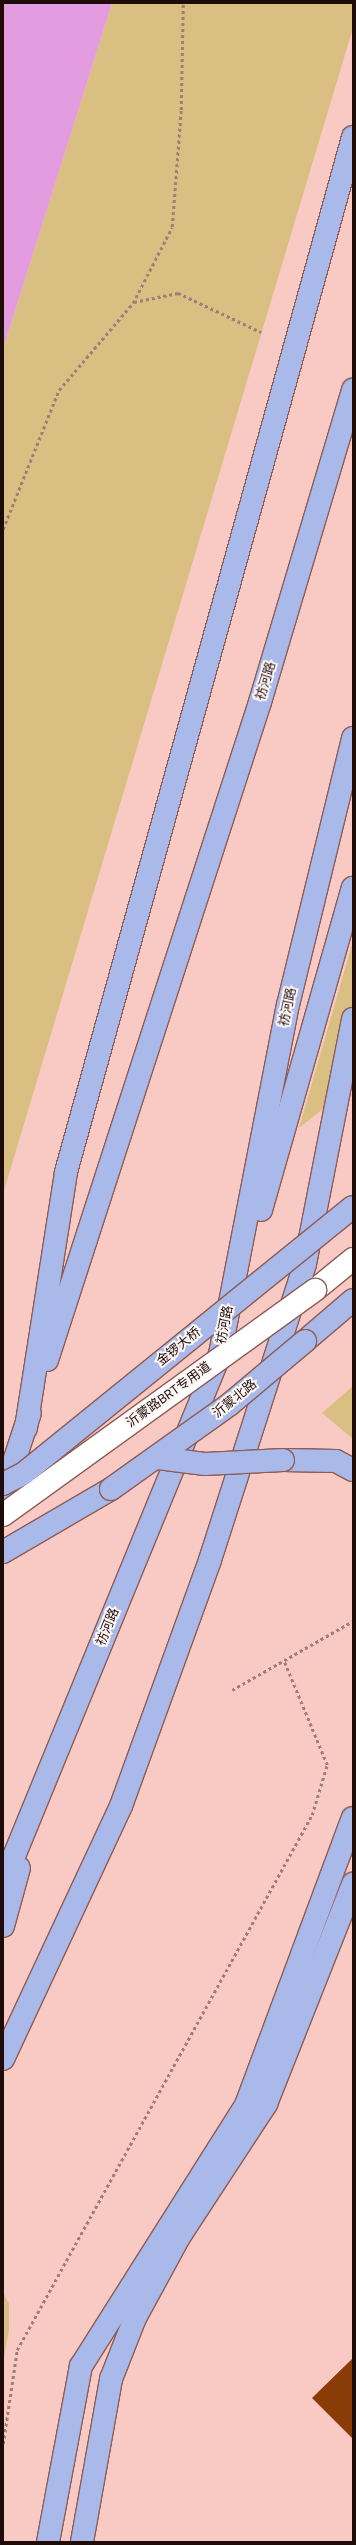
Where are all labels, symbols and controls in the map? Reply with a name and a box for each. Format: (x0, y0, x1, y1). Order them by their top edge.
street label: 祊河路 (253, 660, 279, 702)
street label: 祊河路 (276, 986, 300, 1028)
street label: 祊河路 (214, 1304, 236, 1346)
street label: 金锣大桥 (154, 1325, 204, 1369)
street label: 沂蒙路BRT专用道 (124, 1359, 214, 1431)
street label: 沂蒙北路 (210, 1377, 260, 1421)
street label: 祊河路 (93, 1606, 123, 1648)

